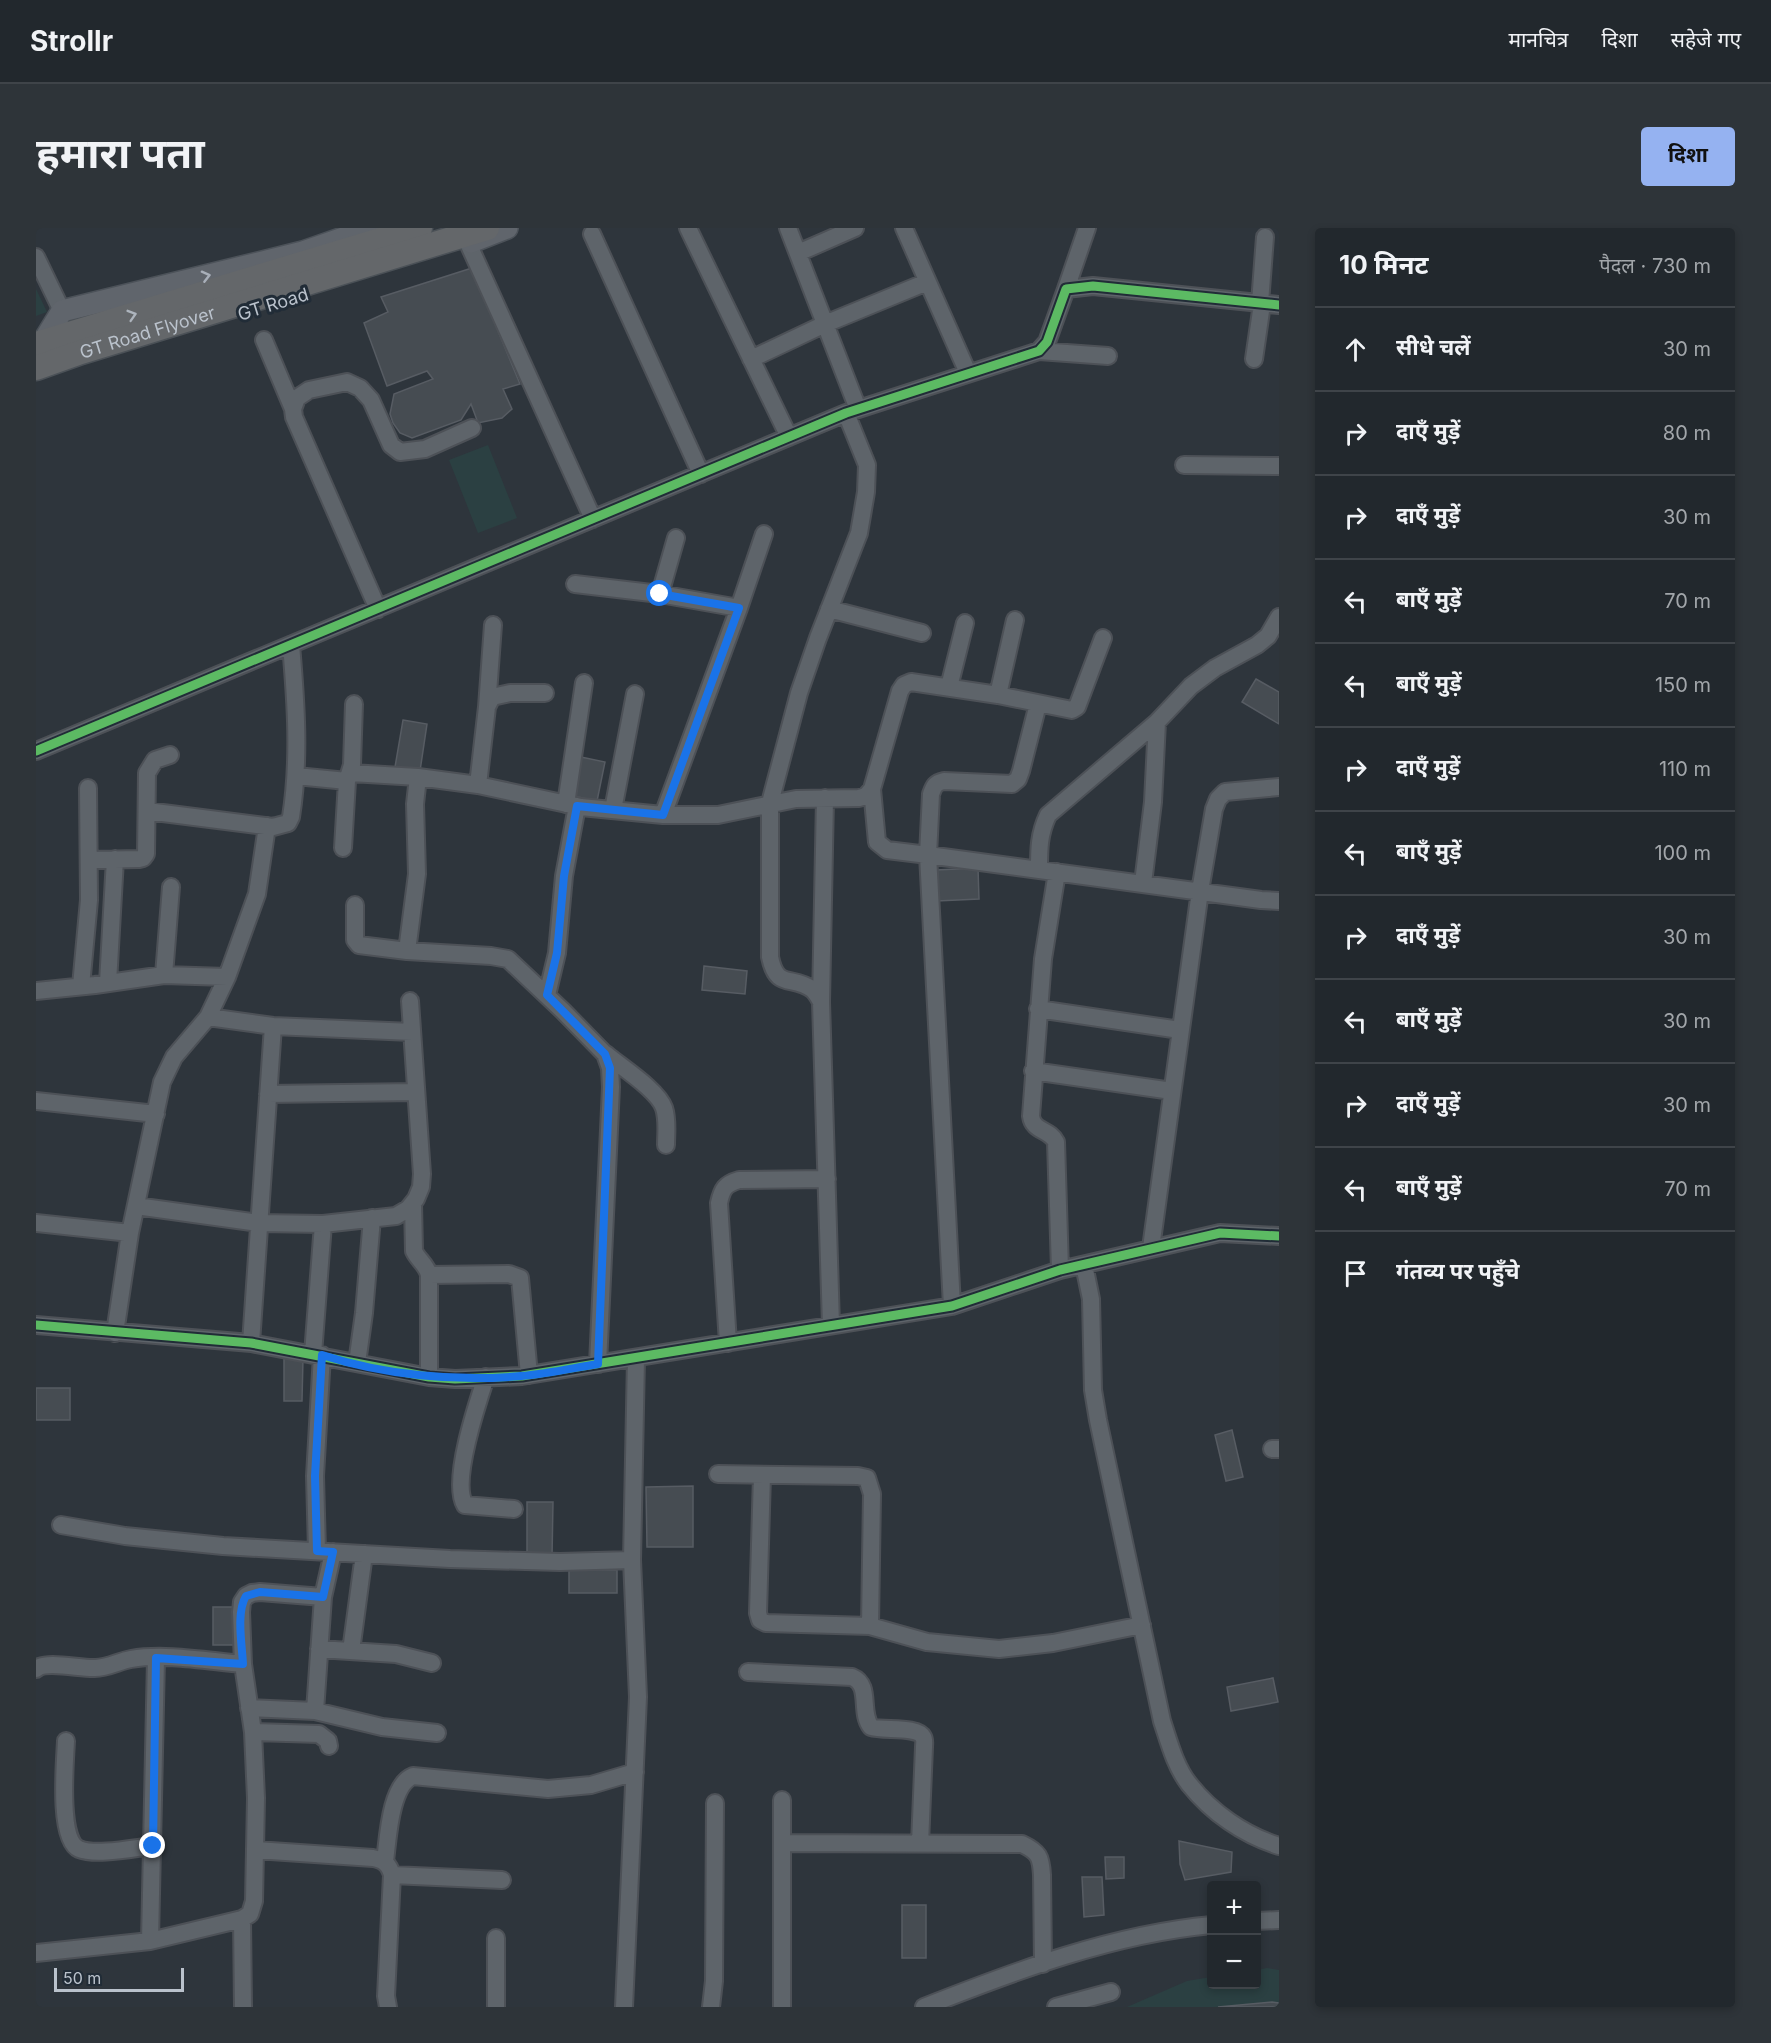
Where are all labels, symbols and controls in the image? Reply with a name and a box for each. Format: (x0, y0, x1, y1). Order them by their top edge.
text: Strollr (30, 24, 113, 58)
text: मानचित्र (1508, 27, 1568, 52)
text: दिशा (1601, 27, 1638, 52)
text: सहेजे गए (1671, 27, 1741, 52)
text: हमारा पता (36, 127, 205, 178)
button: दिशा (1641, 127, 1735, 186)
text: 10 मिनट (1339, 249, 1428, 280)
text: पैदल · 730 m (1599, 254, 1711, 278)
one-way arrow (201, 270, 211, 283)
street label: GT Road (235, 283, 311, 325)
street label: GT Road Flyover (77, 301, 218, 362)
one-way arrow (126, 310, 137, 322)
icon: ahead (1339, 333, 1372, 366)
text: सीधे चलें (1396, 334, 1471, 360)
text: 30 m (1663, 337, 1711, 361)
icon: right (1339, 417, 1372, 450)
text: दाएँ मुड़ें (1396, 418, 1460, 444)
text: 80 m (1663, 421, 1711, 445)
icon: right (1339, 501, 1372, 534)
text: दाएँ मुड़ें (1396, 502, 1460, 528)
text: 30 m (1663, 505, 1711, 529)
route start (646, 580, 672, 606)
icon: left (1339, 585, 1372, 618)
text: बाएँ मुड़ें (1396, 586, 1462, 612)
text: 70 m (1664, 589, 1711, 613)
icon: left (1339, 669, 1372, 702)
text: बाएँ मुड़ें (1396, 670, 1462, 696)
text: 150 m (1655, 673, 1711, 697)
icon: right (1339, 753, 1372, 786)
text: दाएँ मुड़ें (1396, 754, 1460, 780)
text: 110 m (1659, 757, 1711, 781)
icon: left (1339, 837, 1372, 870)
text: बाएँ मुड़ें (1396, 838, 1462, 864)
text: 100 m (1654, 841, 1711, 865)
icon: right (1339, 921, 1372, 954)
text: दाएँ मुड़ें (1396, 922, 1460, 948)
text: 30 m (1663, 925, 1711, 949)
icon: left (1339, 1005, 1372, 1038)
text: बाएँ मुड़ें (1396, 1006, 1462, 1032)
text: 30 m (1663, 1009, 1711, 1033)
icon: right (1339, 1089, 1372, 1122)
text: दाएँ मुड़ें (1396, 1090, 1460, 1116)
text: 30 m (1663, 1093, 1711, 1117)
icon: left (1339, 1173, 1372, 1206)
text: बाएँ मुड़ें (1396, 1174, 1462, 1200)
text: 70 m (1664, 1177, 1711, 1201)
icon: arrive (1339, 1257, 1372, 1290)
text: गंतव्य पर पहुँचे (1396, 1258, 1520, 1284)
route end (139, 1832, 165, 1858)
map controls (1207, 1881, 1261, 1989)
button: + (1207, 1881, 1261, 1935)
button: − (1207, 1935, 1261, 1989)
scale bar (54, 1965, 184, 1992)
text: 50 m (63, 1968, 101, 1988)

